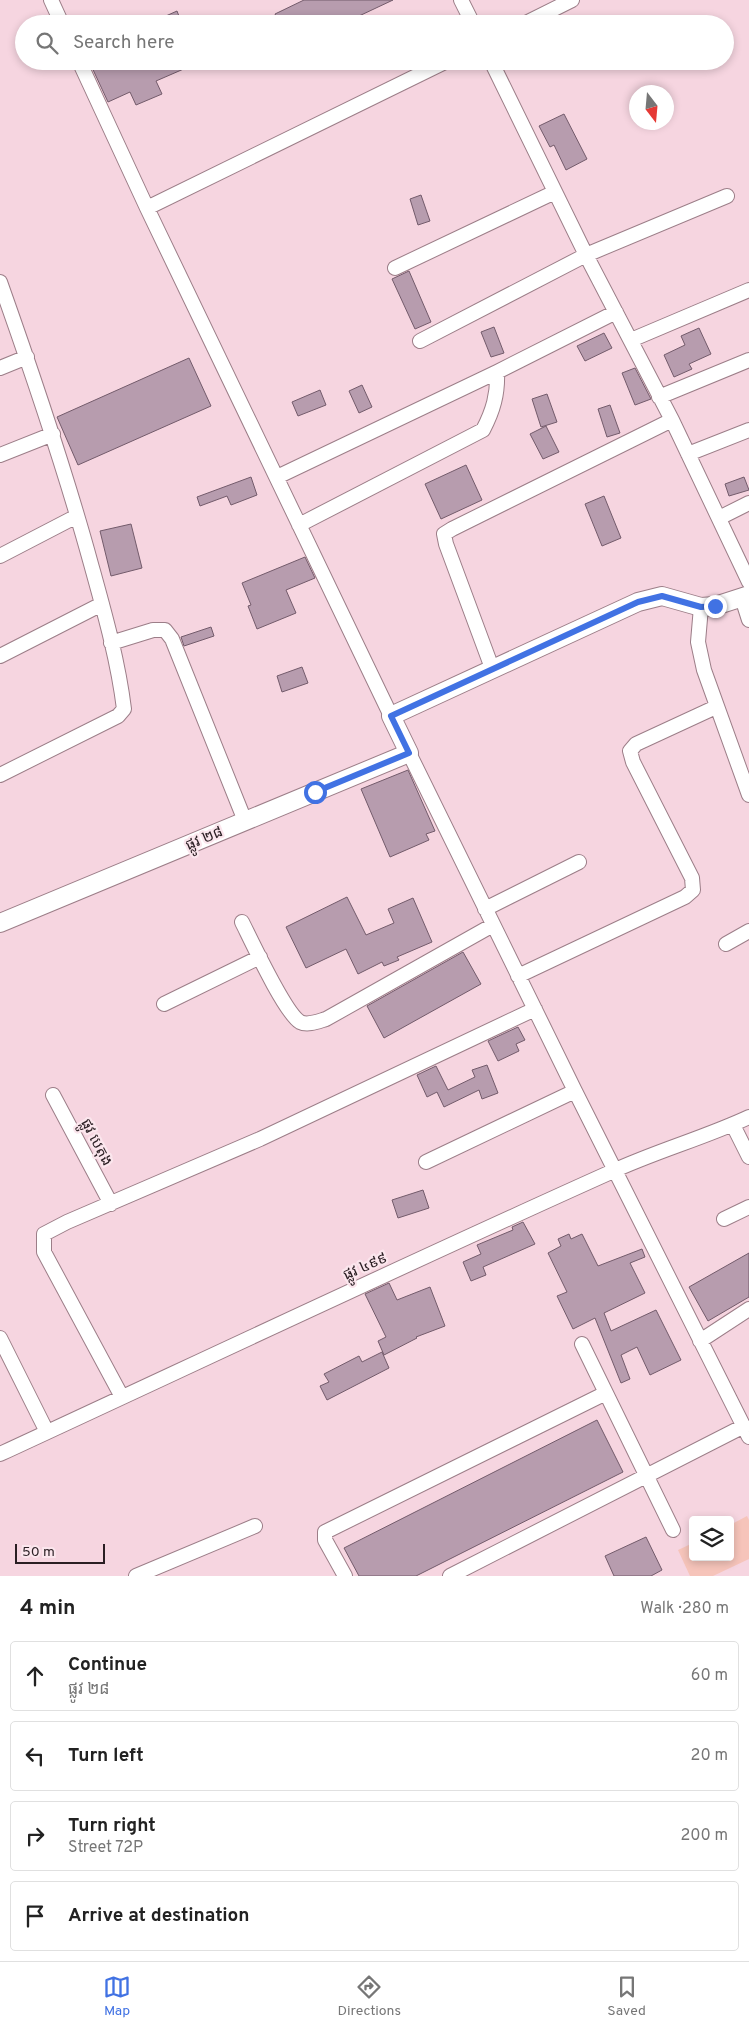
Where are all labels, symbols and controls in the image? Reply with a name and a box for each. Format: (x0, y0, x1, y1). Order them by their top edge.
search box (15, 15, 734, 70)
icon: search (33, 29, 61, 57)
text: Search here (73, 31, 175, 55)
north arrow (629, 85, 674, 130)
route end (704, 595, 727, 618)
route start (304, 781, 327, 804)
street label: ផ្លូវ ២៨ (183, 823, 227, 858)
street label: ផ្លូវ បេតុង (73, 1116, 116, 1171)
street label: ផ្លូវ ៤៩៩ (340, 1249, 392, 1288)
map controls (689, 1516, 734, 1561)
button: layers (689, 1516, 734, 1561)
scale bar (15, 1541, 105, 1564)
text: 50 m (22, 1544, 55, 1561)
text: 4 min (20, 1595, 76, 1622)
text: Walk · 280 m (640, 1599, 729, 1619)
text: Continue (68, 1653, 147, 1677)
icon: ahead (21, 1662, 49, 1690)
text: 60 m (691, 1666, 728, 1686)
text: ផ្លូវ ២៨ (68, 1680, 109, 1700)
icon: left (21, 1742, 49, 1770)
text: Turn left (68, 1744, 144, 1768)
text: 20 m (691, 1746, 728, 1766)
text: Turn right (68, 1814, 156, 1838)
icon: right (21, 1822, 49, 1850)
text: 200 m (680, 1826, 728, 1846)
text: Street 72P (68, 1838, 143, 1858)
icon: arrive (21, 1902, 49, 1930)
text: Arrive at destination (68, 1904, 249, 1928)
tab: Map (103, 1973, 131, 2020)
tab: Directions (337, 1973, 401, 2020)
tab: Saved (607, 1973, 646, 2020)

